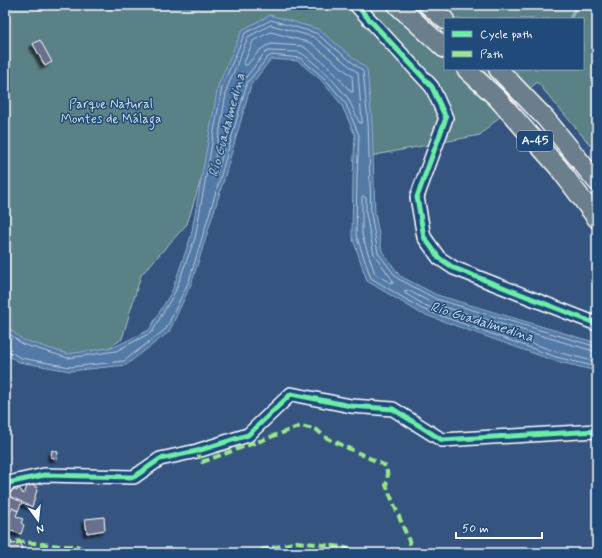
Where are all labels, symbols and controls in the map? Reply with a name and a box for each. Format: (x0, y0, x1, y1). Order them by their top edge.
legend (444, 18, 584, 70)
text: Cycle path (480, 27, 532, 43)
text: Path (480, 47, 503, 63)
water label: Río Guadalmedina (204, 71, 250, 179)
park label: Parque Natural Montes de Málaga (61, 96, 161, 130)
road number: A-45 (517, 131, 553, 151)
water label: Río Guadalmedina (428, 298, 536, 346)
north arrow (18, 500, 58, 540)
scale bar (456, 514, 542, 540)
text: N (35, 521, 46, 536)
text: 50 m (462, 521, 489, 537)

